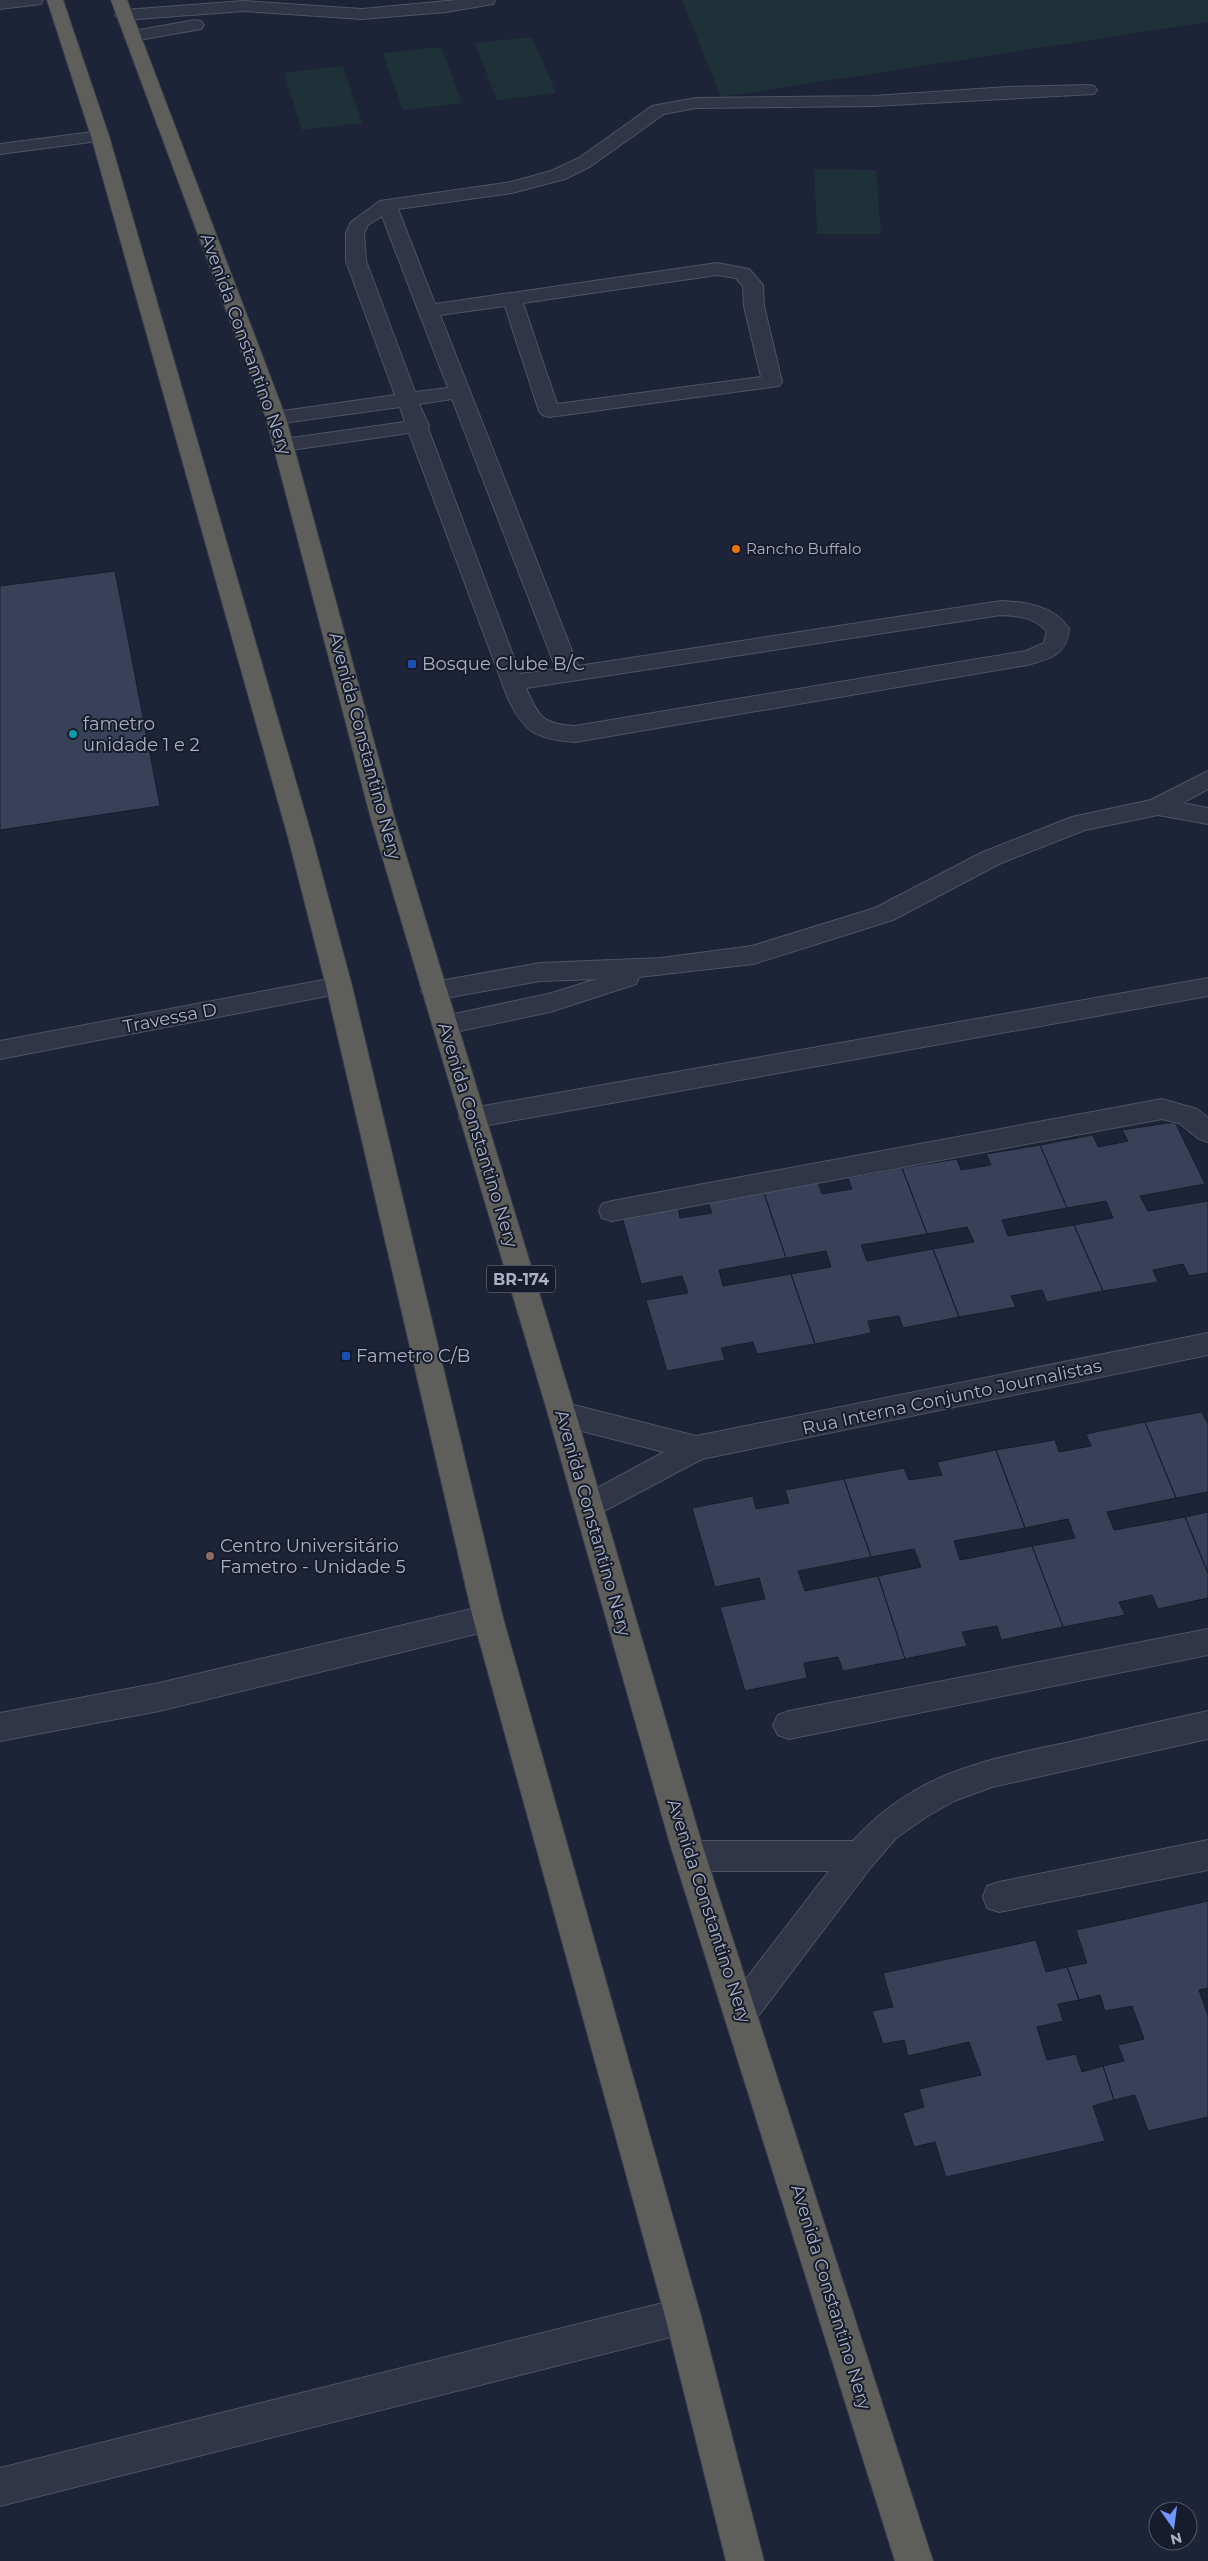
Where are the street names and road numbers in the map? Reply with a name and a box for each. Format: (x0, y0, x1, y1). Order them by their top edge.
street label: Avenida Constantino Nery (196, 230, 296, 458)
street label: Avenida Constantino Nery (324, 630, 406, 862)
street label: Travessa D (121, 998, 219, 1038)
street label: Avenida Constantino Nery (433, 1020, 523, 1251)
road number: BR-174 (487, 1266, 555, 1292)
street label: Rua Interna Conjunto Journalistas (800, 1354, 1104, 1440)
street label: Avenida Constantino Nery (550, 1407, 636, 1639)
street label: Avenida Constantino Nery (662, 1796, 756, 2026)
street label: Avenida Constantino Nery (786, 2182, 876, 2413)

